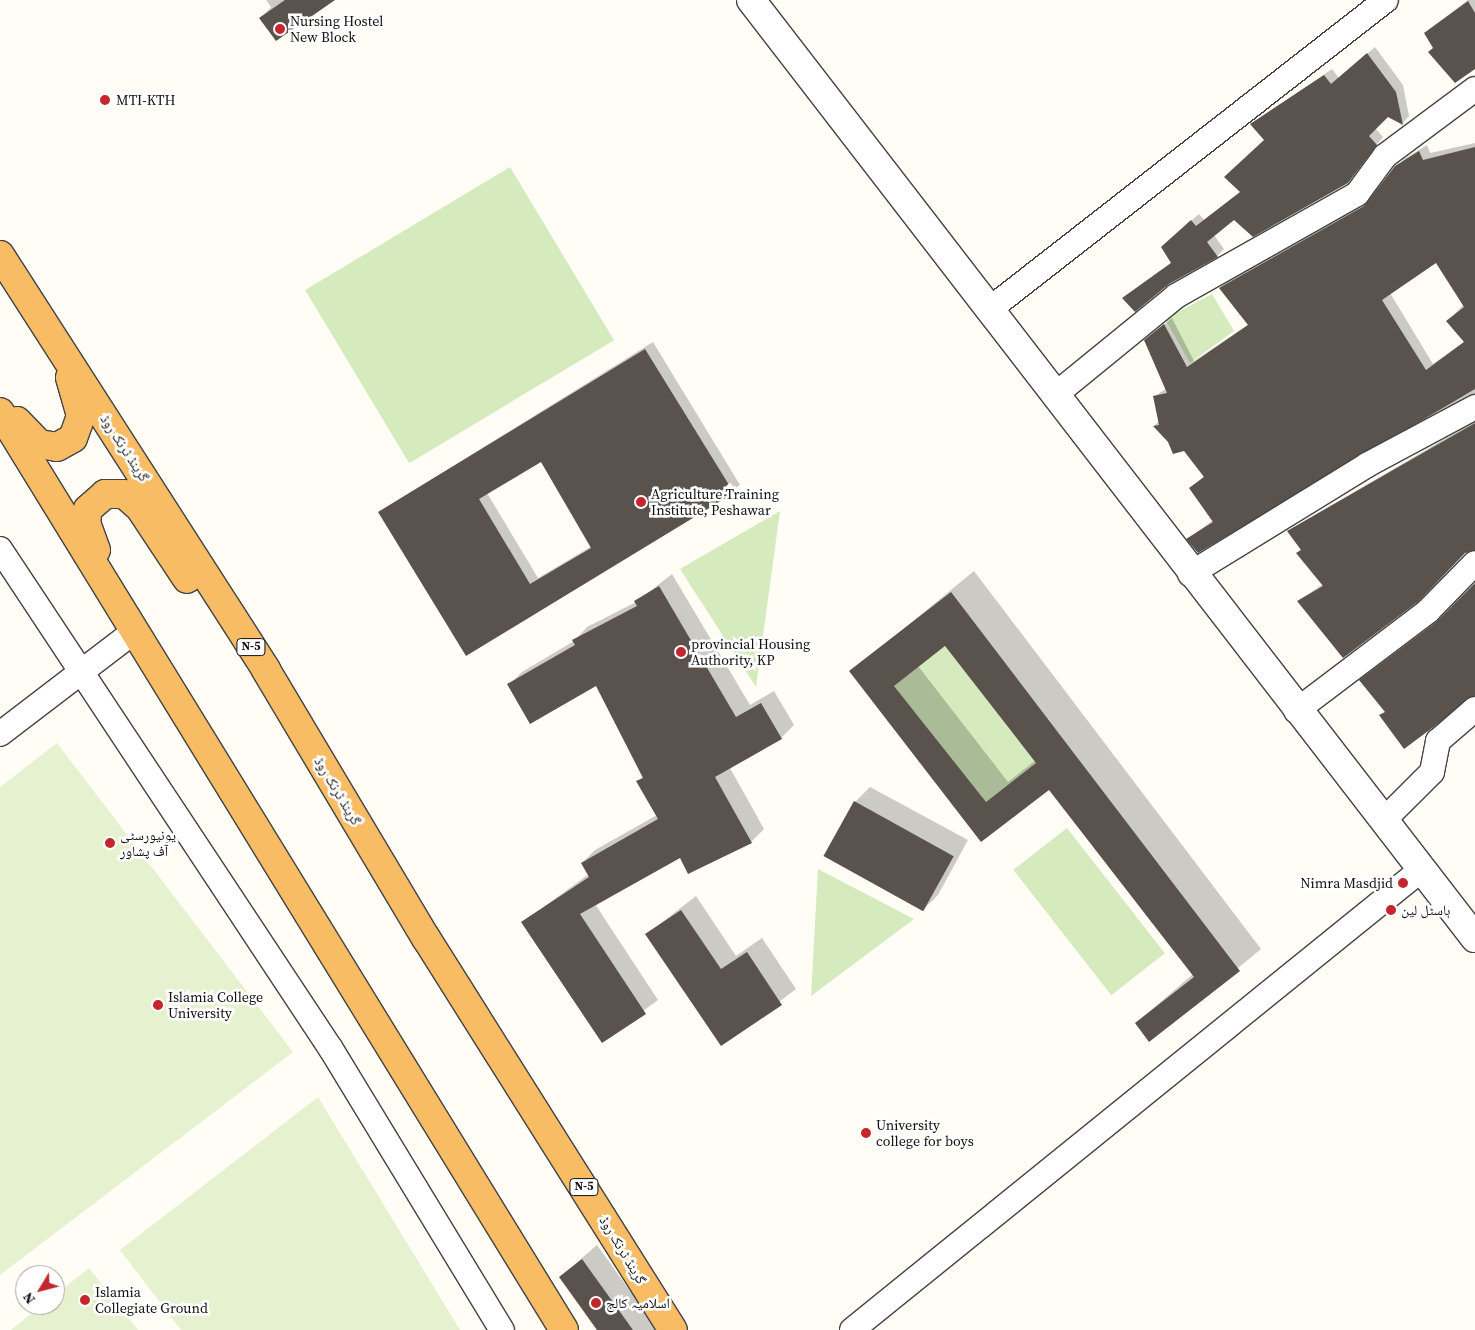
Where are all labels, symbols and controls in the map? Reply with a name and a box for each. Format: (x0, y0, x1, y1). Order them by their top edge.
place label: Nursing Hostel New Block (290, 13, 383, 46)
marker: Nursing Hostel New Block (274, 23, 286, 35)
place label: MTI-KTH (116, 92, 175, 108)
marker: MTI-KTH (98, 93, 112, 107)
street label: گرینڈ ٹرنک روڈ (97, 411, 153, 485)
place label: Agriculture Training Institute, Peshawar (651, 486, 779, 518)
marker: Agriculture Training Institute, Peshawar (635, 496, 647, 508)
place label: provincial Housing Authority, KP (691, 636, 810, 669)
road number: N-5 (236, 638, 266, 656)
marker: provincial Housing Authority, KP (675, 646, 687, 658)
street label: گرینڈ ٹرنک روڈ (311, 754, 365, 828)
place label: یونیورسٹی آف پشاور (120, 827, 176, 860)
marker: یونیورسٹی آف پشاور (104, 837, 116, 849)
place label: Nimra Masdjid (1300, 875, 1393, 891)
marker: Nimra Masdjid (1397, 877, 1409, 889)
place label: ہاسٹل لین (1401, 902, 1450, 918)
marker: ہاسٹل لین (1385, 904, 1397, 916)
place label: Islamia College University (168, 989, 263, 1022)
marker: Islamia College University (152, 999, 164, 1011)
place label: University college for boys (876, 1117, 974, 1150)
marker: University college for boys (860, 1127, 872, 1139)
road number: N-5 (569, 1178, 599, 1196)
street label: گرینڈ ٹرنک روڈ (596, 1213, 650, 1287)
north arrow (15, 1265, 65, 1315)
place label: Islamia Collegiate Ground (95, 1284, 208, 1316)
text: N (18, 1288, 40, 1309)
marker: Islamia Collegiate Ground (79, 1294, 91, 1306)
place label: اسلامیہ کالج (606, 1295, 670, 1311)
marker: اسلامیہ کالج (590, 1297, 602, 1309)

